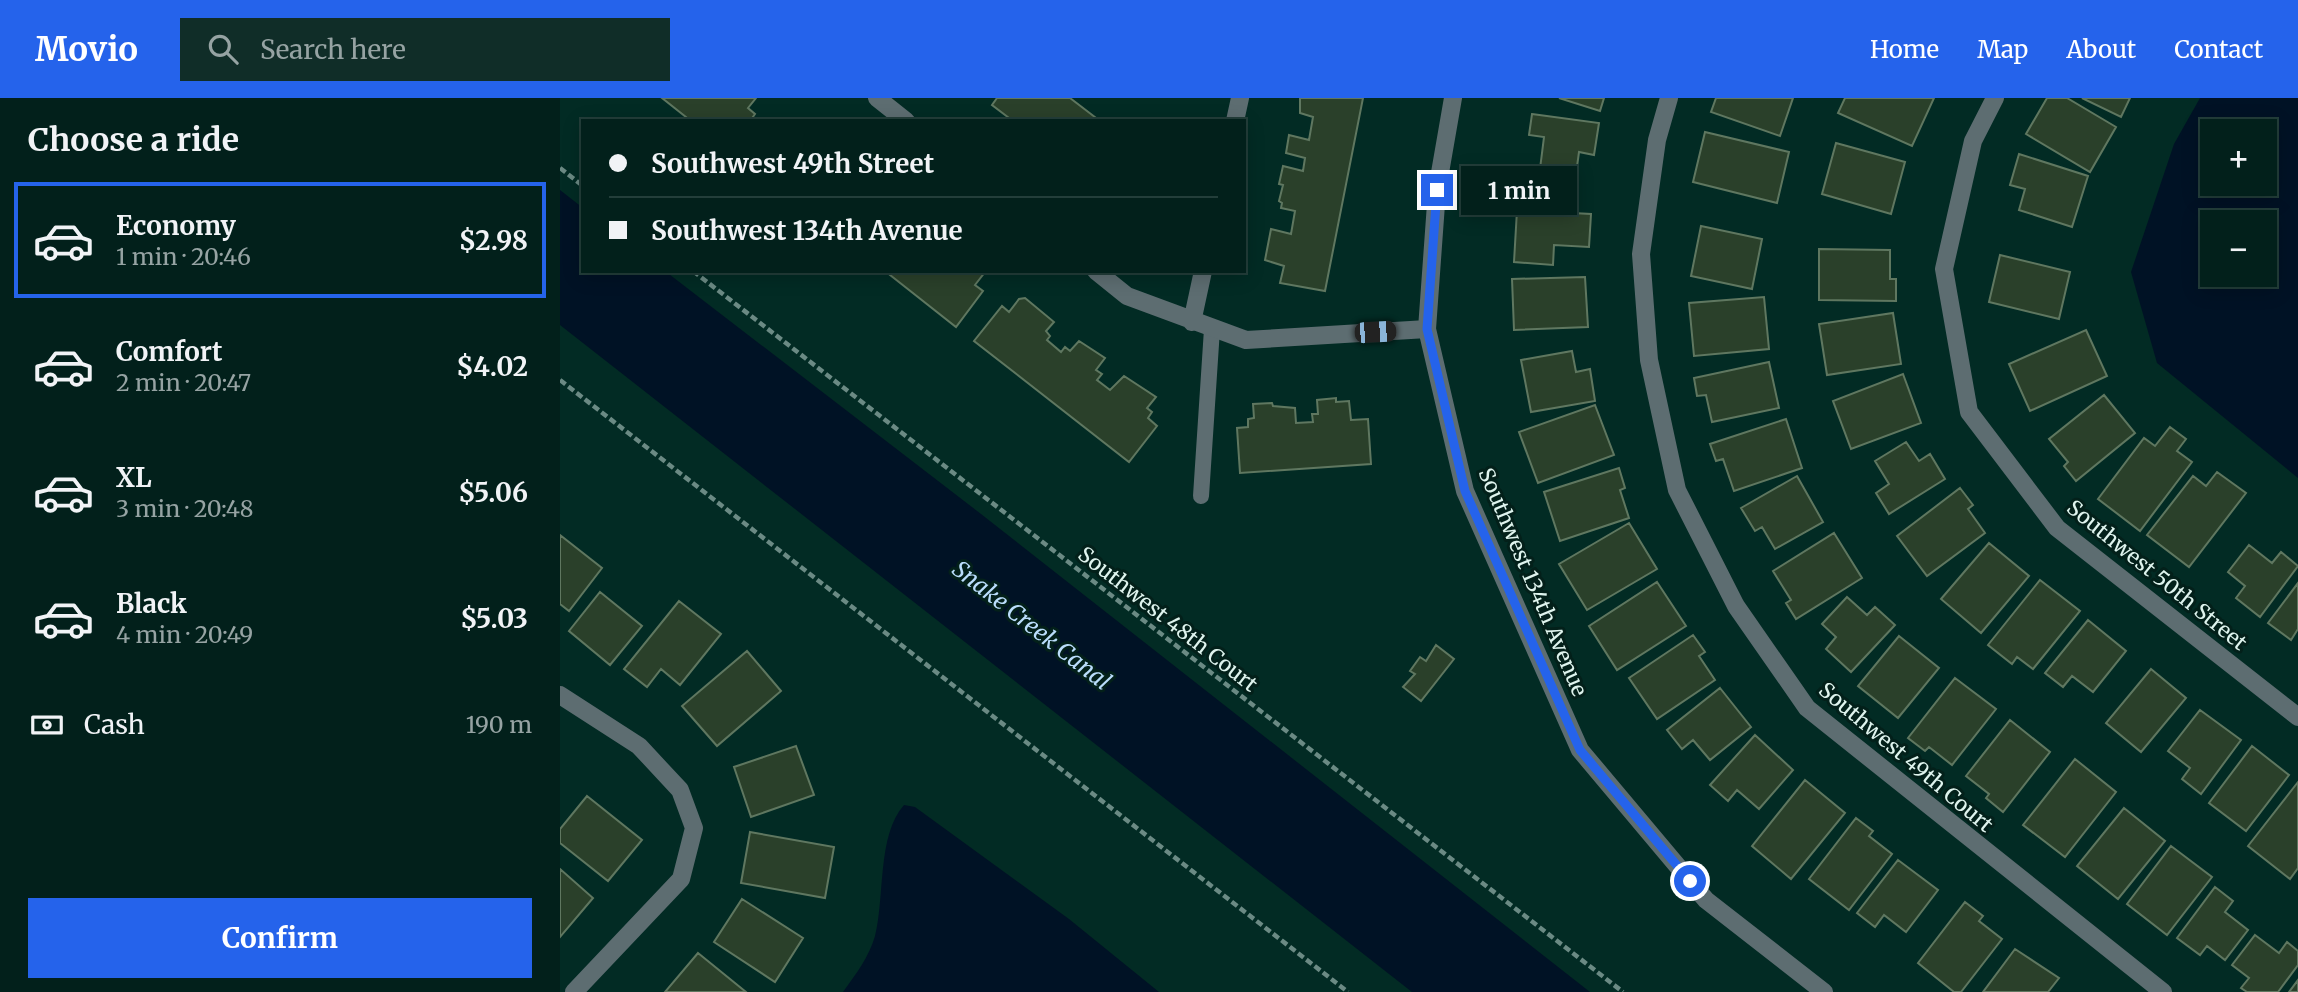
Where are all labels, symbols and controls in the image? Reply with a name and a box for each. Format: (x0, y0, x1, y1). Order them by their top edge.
search box (180, 18, 670, 81)
text: Movio (35, 29, 138, 70)
icon: search (204, 30, 242, 68)
text: Search here (260, 33, 406, 66)
text: Home (1870, 34, 1939, 65)
text: Map (1977, 34, 2028, 65)
text: About (2066, 34, 2136, 65)
text: Contact (2174, 34, 2263, 65)
map controls (2200, 119, 2277, 287)
button: + (2200, 119, 2277, 196)
text: Choose a ride (28, 120, 239, 160)
text: Southwest 49th Street (651, 147, 934, 180)
callout: 1 min (1462, 166, 1577, 214)
route end (1421, 174, 1453, 206)
text: 1 min (1488, 176, 1550, 205)
icon: car (32, 209, 95, 272)
text: Economy (116, 209, 236, 242)
button: − (2200, 210, 2277, 287)
text: Southwest 134th Avenue (651, 214, 963, 247)
text: $2.98 (459, 224, 528, 257)
text: 1 min · 20:46 (116, 242, 251, 271)
car (1354, 320, 1397, 344)
icon: car (32, 335, 95, 398)
text: Comfort (116, 335, 222, 368)
text: $4.02 (456, 350, 528, 383)
text: 2 min · 20:47 (116, 368, 251, 397)
icon: car (32, 461, 95, 524)
text: XL (116, 461, 152, 494)
street label: Southwest 134th Avenue (1473, 464, 1593, 700)
text: $5.06 (458, 476, 528, 509)
text: 3 min · 20:48 (116, 494, 253, 523)
street label: Southwest 50th Street (2061, 494, 2253, 656)
street label: Southwest 48th Court (1073, 541, 1263, 697)
water label: Snake Creek Canal (947, 554, 1117, 696)
icon: car (32, 587, 95, 650)
text: Black (116, 587, 187, 620)
text: $5.03 (460, 602, 528, 635)
text: 4 min · 20:49 (116, 620, 253, 649)
street label: Southwest 49th Court (1813, 676, 1999, 838)
icon: cash (28, 706, 66, 744)
text: Cash (84, 708, 145, 741)
text: 190 m (466, 710, 532, 739)
route start (1674, 865, 1706, 897)
button: Confirm (28, 898, 532, 978)

